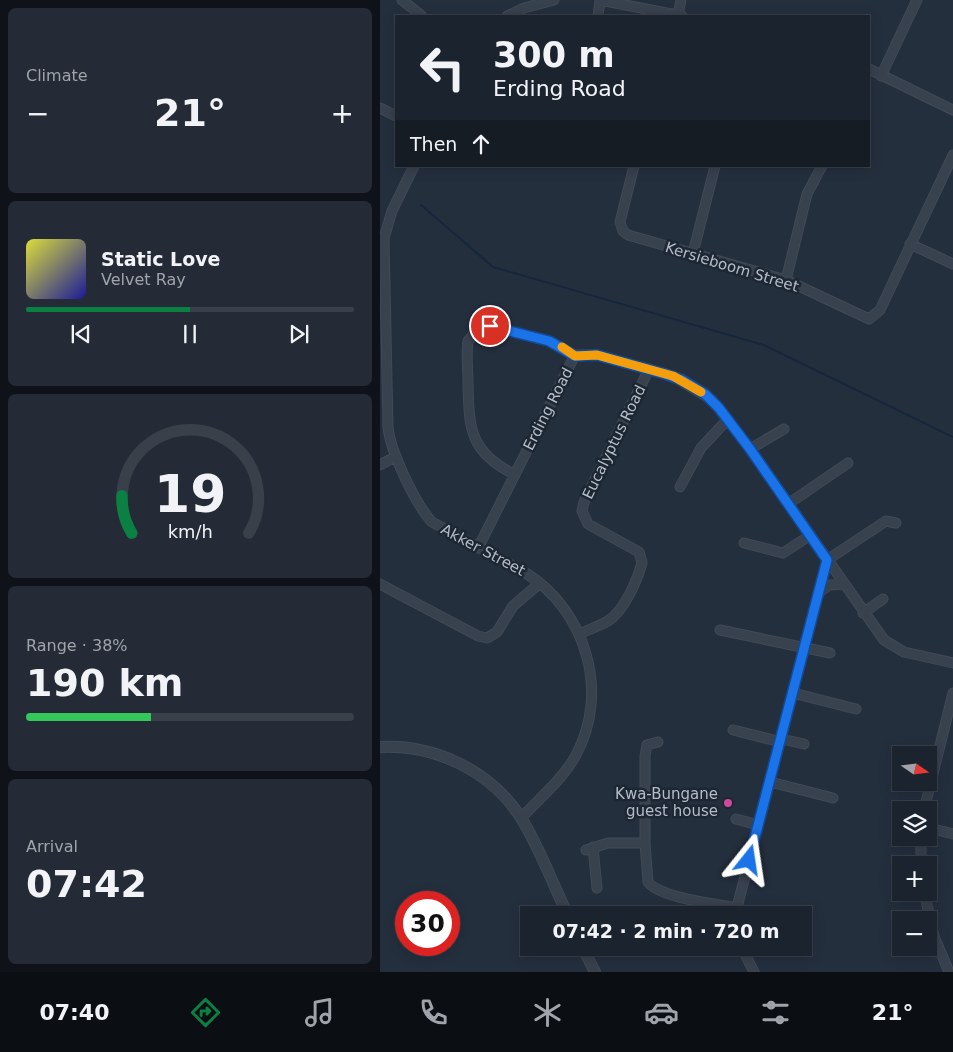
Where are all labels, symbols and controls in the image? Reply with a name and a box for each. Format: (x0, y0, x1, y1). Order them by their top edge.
icon: left (410, 35, 475, 100)
text: 300 m (493, 35, 615, 75)
text: Climate (26, 66, 88, 85)
text: Erding Road (493, 76, 626, 101)
text: 21° (154, 91, 226, 135)
text: − (26, 97, 49, 130)
text: + (331, 97, 354, 130)
icon: ahead (467, 130, 495, 158)
text: Then (410, 133, 457, 155)
street label: Kersieboom Street (663, 238, 801, 296)
text: Static Love (101, 248, 221, 270)
text: Velvet Ray (101, 270, 186, 289)
pin (469, 305, 511, 347)
icon: arrive (476, 312, 504, 340)
icon: previous (67, 320, 95, 348)
icon: pause (176, 320, 204, 348)
icon: next (285, 320, 313, 348)
street label: Erding Road (519, 365, 577, 453)
street label: Eucalyptus Road (579, 382, 649, 502)
text: 19 (154, 464, 226, 524)
street label: Akker Street (438, 520, 528, 580)
text: km/h (167, 521, 213, 542)
text: Range · 38% (26, 636, 128, 655)
text: 190 km (26, 661, 183, 705)
north arrow (892, 746, 938, 791)
map controls (892, 746, 937, 956)
place label: Kwa-Bungane guest house (615, 785, 718, 820)
marker: Kwa-Bungane guest house (722, 797, 734, 809)
button: layers (892, 801, 937, 846)
position arrow (722, 833, 774, 885)
text: Arrival (26, 837, 78, 856)
button: + (892, 856, 937, 901)
text: 07:42 (26, 862, 147, 906)
speed limit sign: 30 (395, 891, 460, 956)
button: − (892, 911, 937, 956)
text: 07:42 · 2 min · 720 m (552, 920, 780, 942)
icon: directions (188, 995, 223, 1030)
icon: music (302, 995, 337, 1030)
icon: phone (416, 995, 451, 1030)
icon: climate (530, 995, 565, 1030)
icon: car (644, 995, 679, 1030)
icon: filters (758, 995, 793, 1030)
text: 07:40 (39, 1000, 109, 1025)
text: 21° (872, 1000, 913, 1025)

